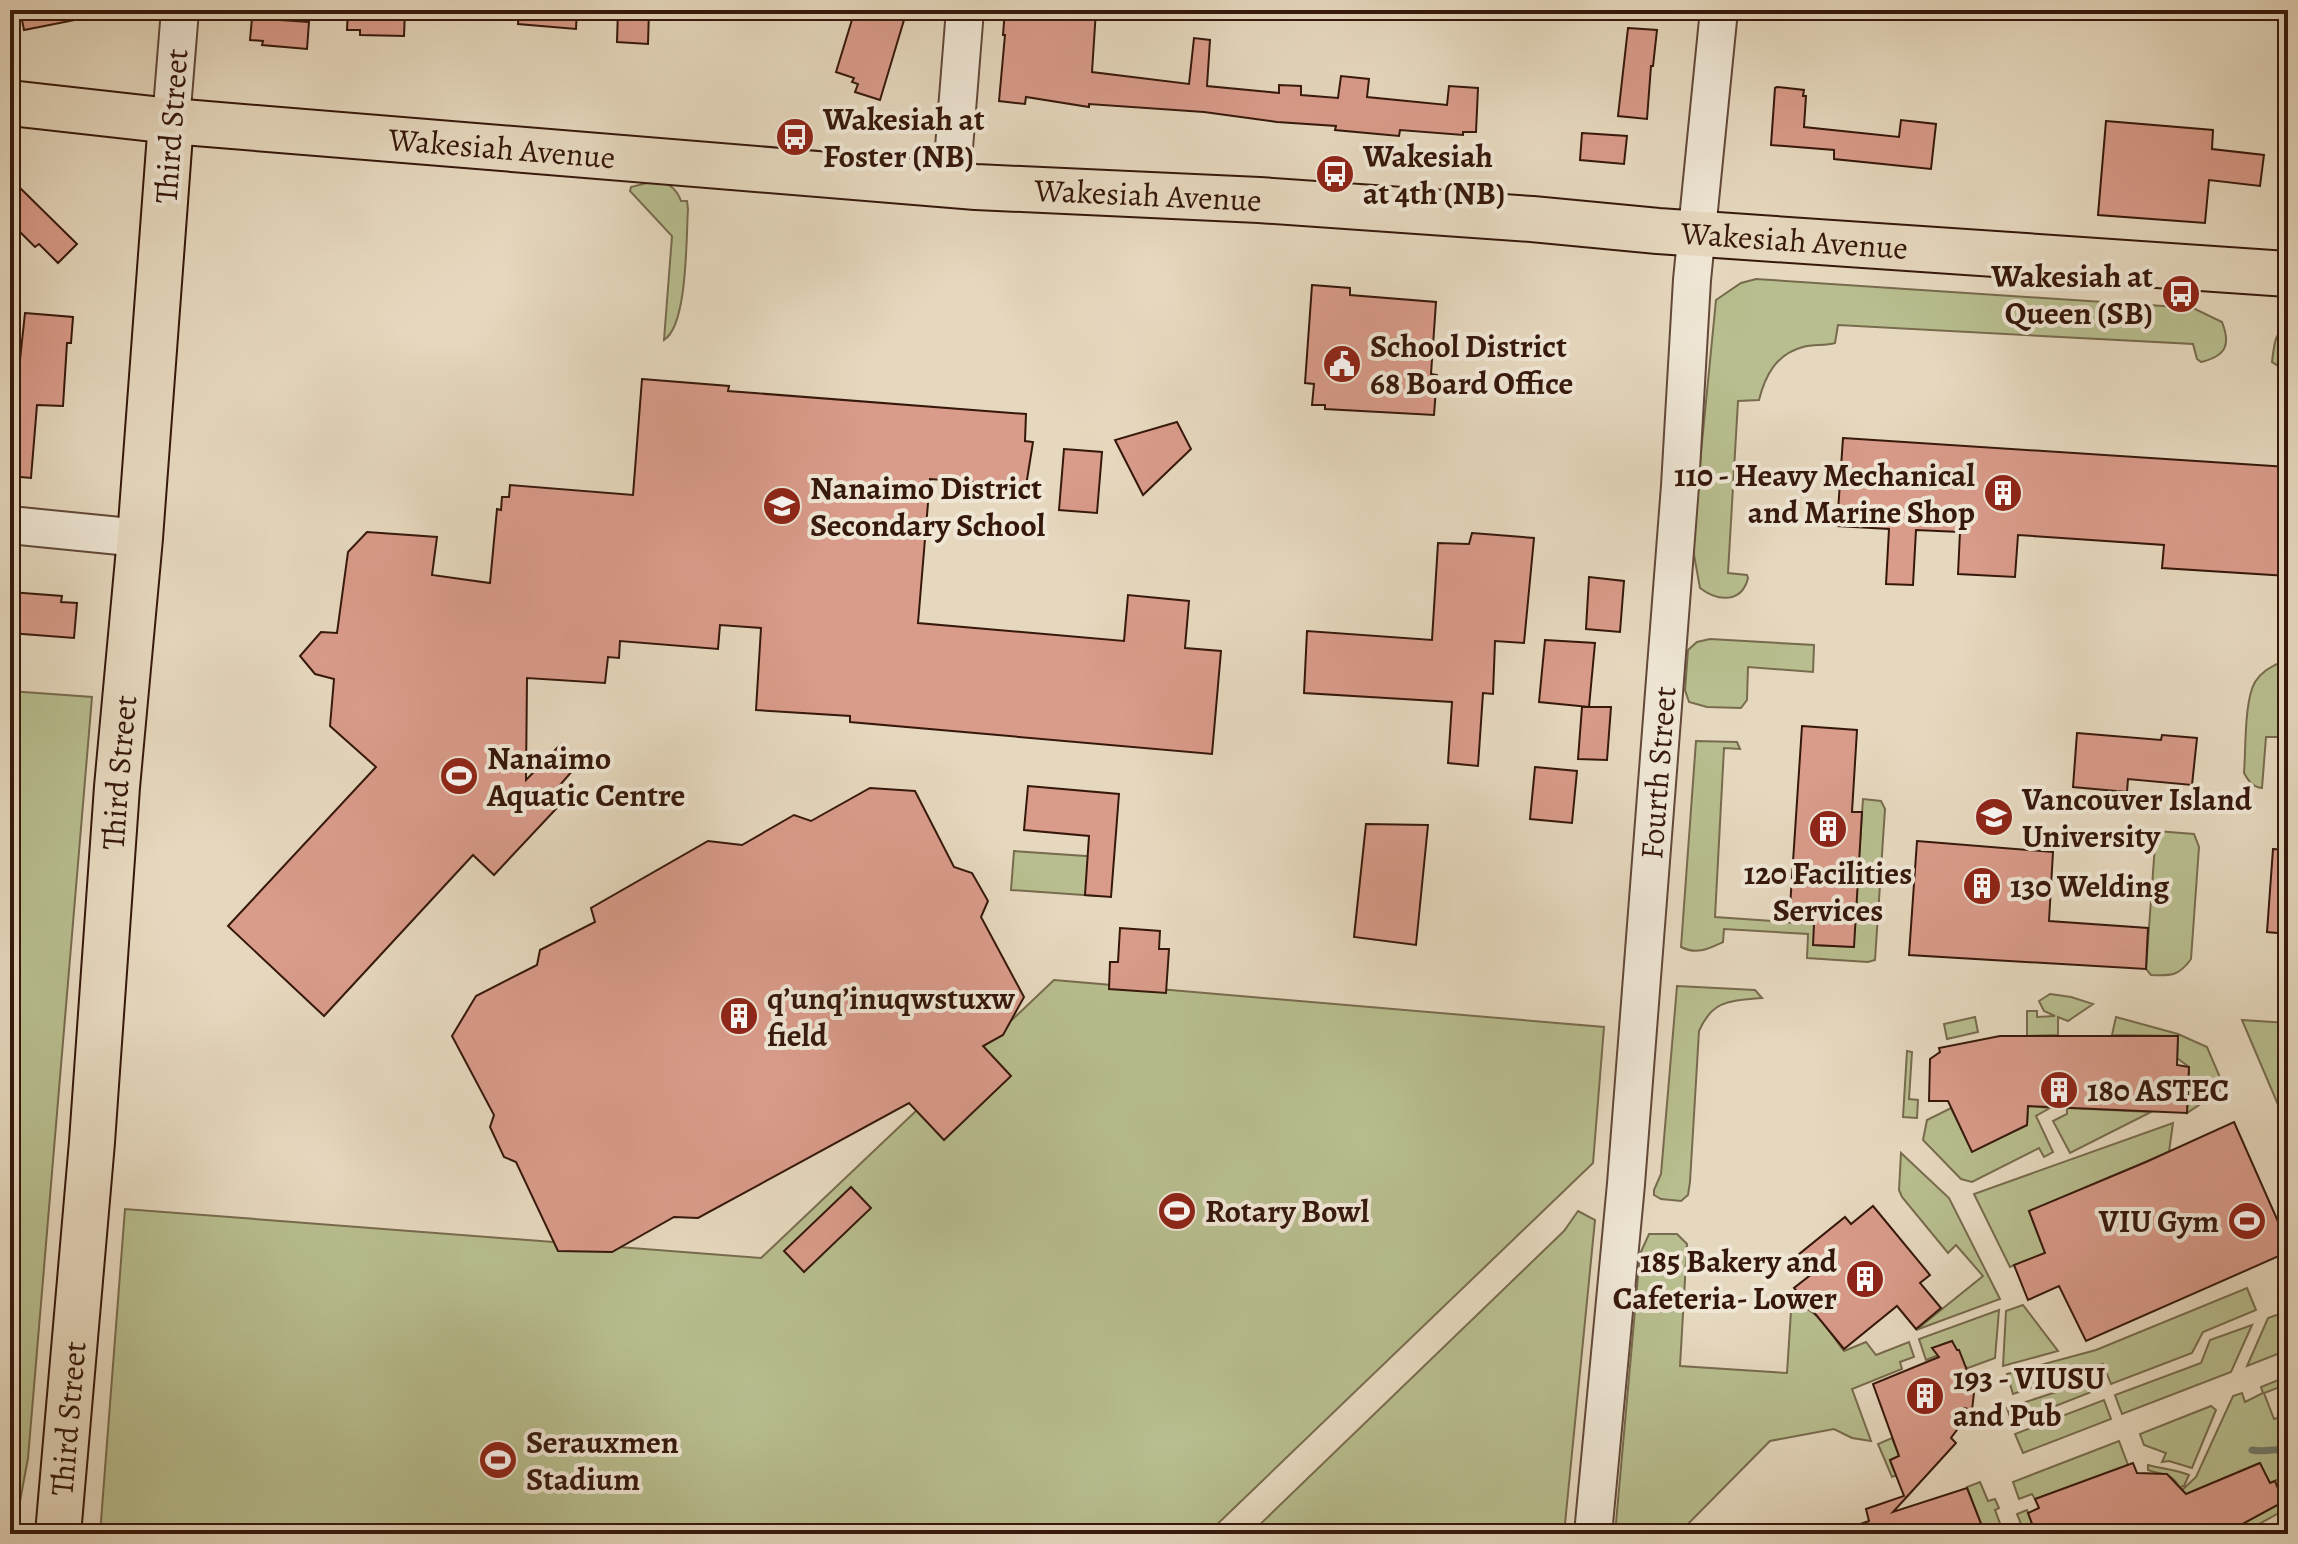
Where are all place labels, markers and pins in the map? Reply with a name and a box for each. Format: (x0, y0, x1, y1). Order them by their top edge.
place label: Wakesiah at Foster (NB) (822, 97, 985, 178)
bus stop icon: Wakesiah at Foster (NB) (774, 116, 816, 158)
place label: Wakesiah at 4th (NB) (1362, 134, 1505, 215)
bus stop icon: Wakesiah at 4th (NB) (1314, 153, 1356, 195)
place label: Wakesiah at Queen (SB) (1990, 254, 2153, 335)
bus stop icon: Wakesiah at Queen (SB) (2160, 273, 2202, 315)
place label: School District 68 Board Office (1370, 324, 1573, 405)
public building icon: School District 68 Board Office (1321, 343, 1363, 385)
place label: 110 - Heavy Mechanical and Marine Shop (1674, 453, 1976, 534)
place label: Nanaimo District Secondary School (810, 466, 1046, 547)
building icon: 110 - Heavy Mechanical and Marine Shop (1982, 472, 2024, 514)
school or university icon: Nanaimo District Secondary School (761, 485, 803, 527)
place label: Nanaimo Aquatic Centre (486, 736, 685, 817)
sports icon: Nanaimo Aquatic Centre (438, 755, 480, 797)
place label: Vancouver Island University (2021, 777, 2253, 858)
school or university icon: Vancouver Island University (1973, 796, 2015, 838)
building icon: 120 Facilities Services (1807, 808, 1849, 850)
place label: 120 Facilities Services (1744, 851, 1912, 932)
place label: 130 Welding (2010, 864, 2170, 908)
building icon: 130 Welding (1961, 865, 2003, 907)
place label: q’unq’inuqwstuxw field (767, 976, 1015, 1057)
building icon: q’unq’inuqwstuxw field (718, 995, 760, 1037)
place label: 180 ASTEC (2087, 1068, 2229, 1112)
building icon: 180 ASTEC (2038, 1069, 2080, 1111)
place label: Rotary Bowl (1205, 1189, 1370, 1233)
sports icon: Rotary Bowl (1156, 1190, 1198, 1232)
place label: VIU Gym (2098, 1199, 2219, 1243)
sports icon: VIU Gym (2226, 1200, 2268, 1242)
place label: 185 Bakery and Cafeteria- Lower (1613, 1239, 1838, 1320)
building icon: 185 Bakery and Cafeteria- Lower (1844, 1258, 1886, 1300)
place label: 193 - VIUSU and Pub (1953, 1356, 2105, 1437)
building icon: 193 - VIUSU and Pub (1904, 1375, 1946, 1417)
place label: Serauxmen Stadium (526, 1420, 679, 1501)
sports icon: Serauxmen Stadium (477, 1439, 519, 1481)

